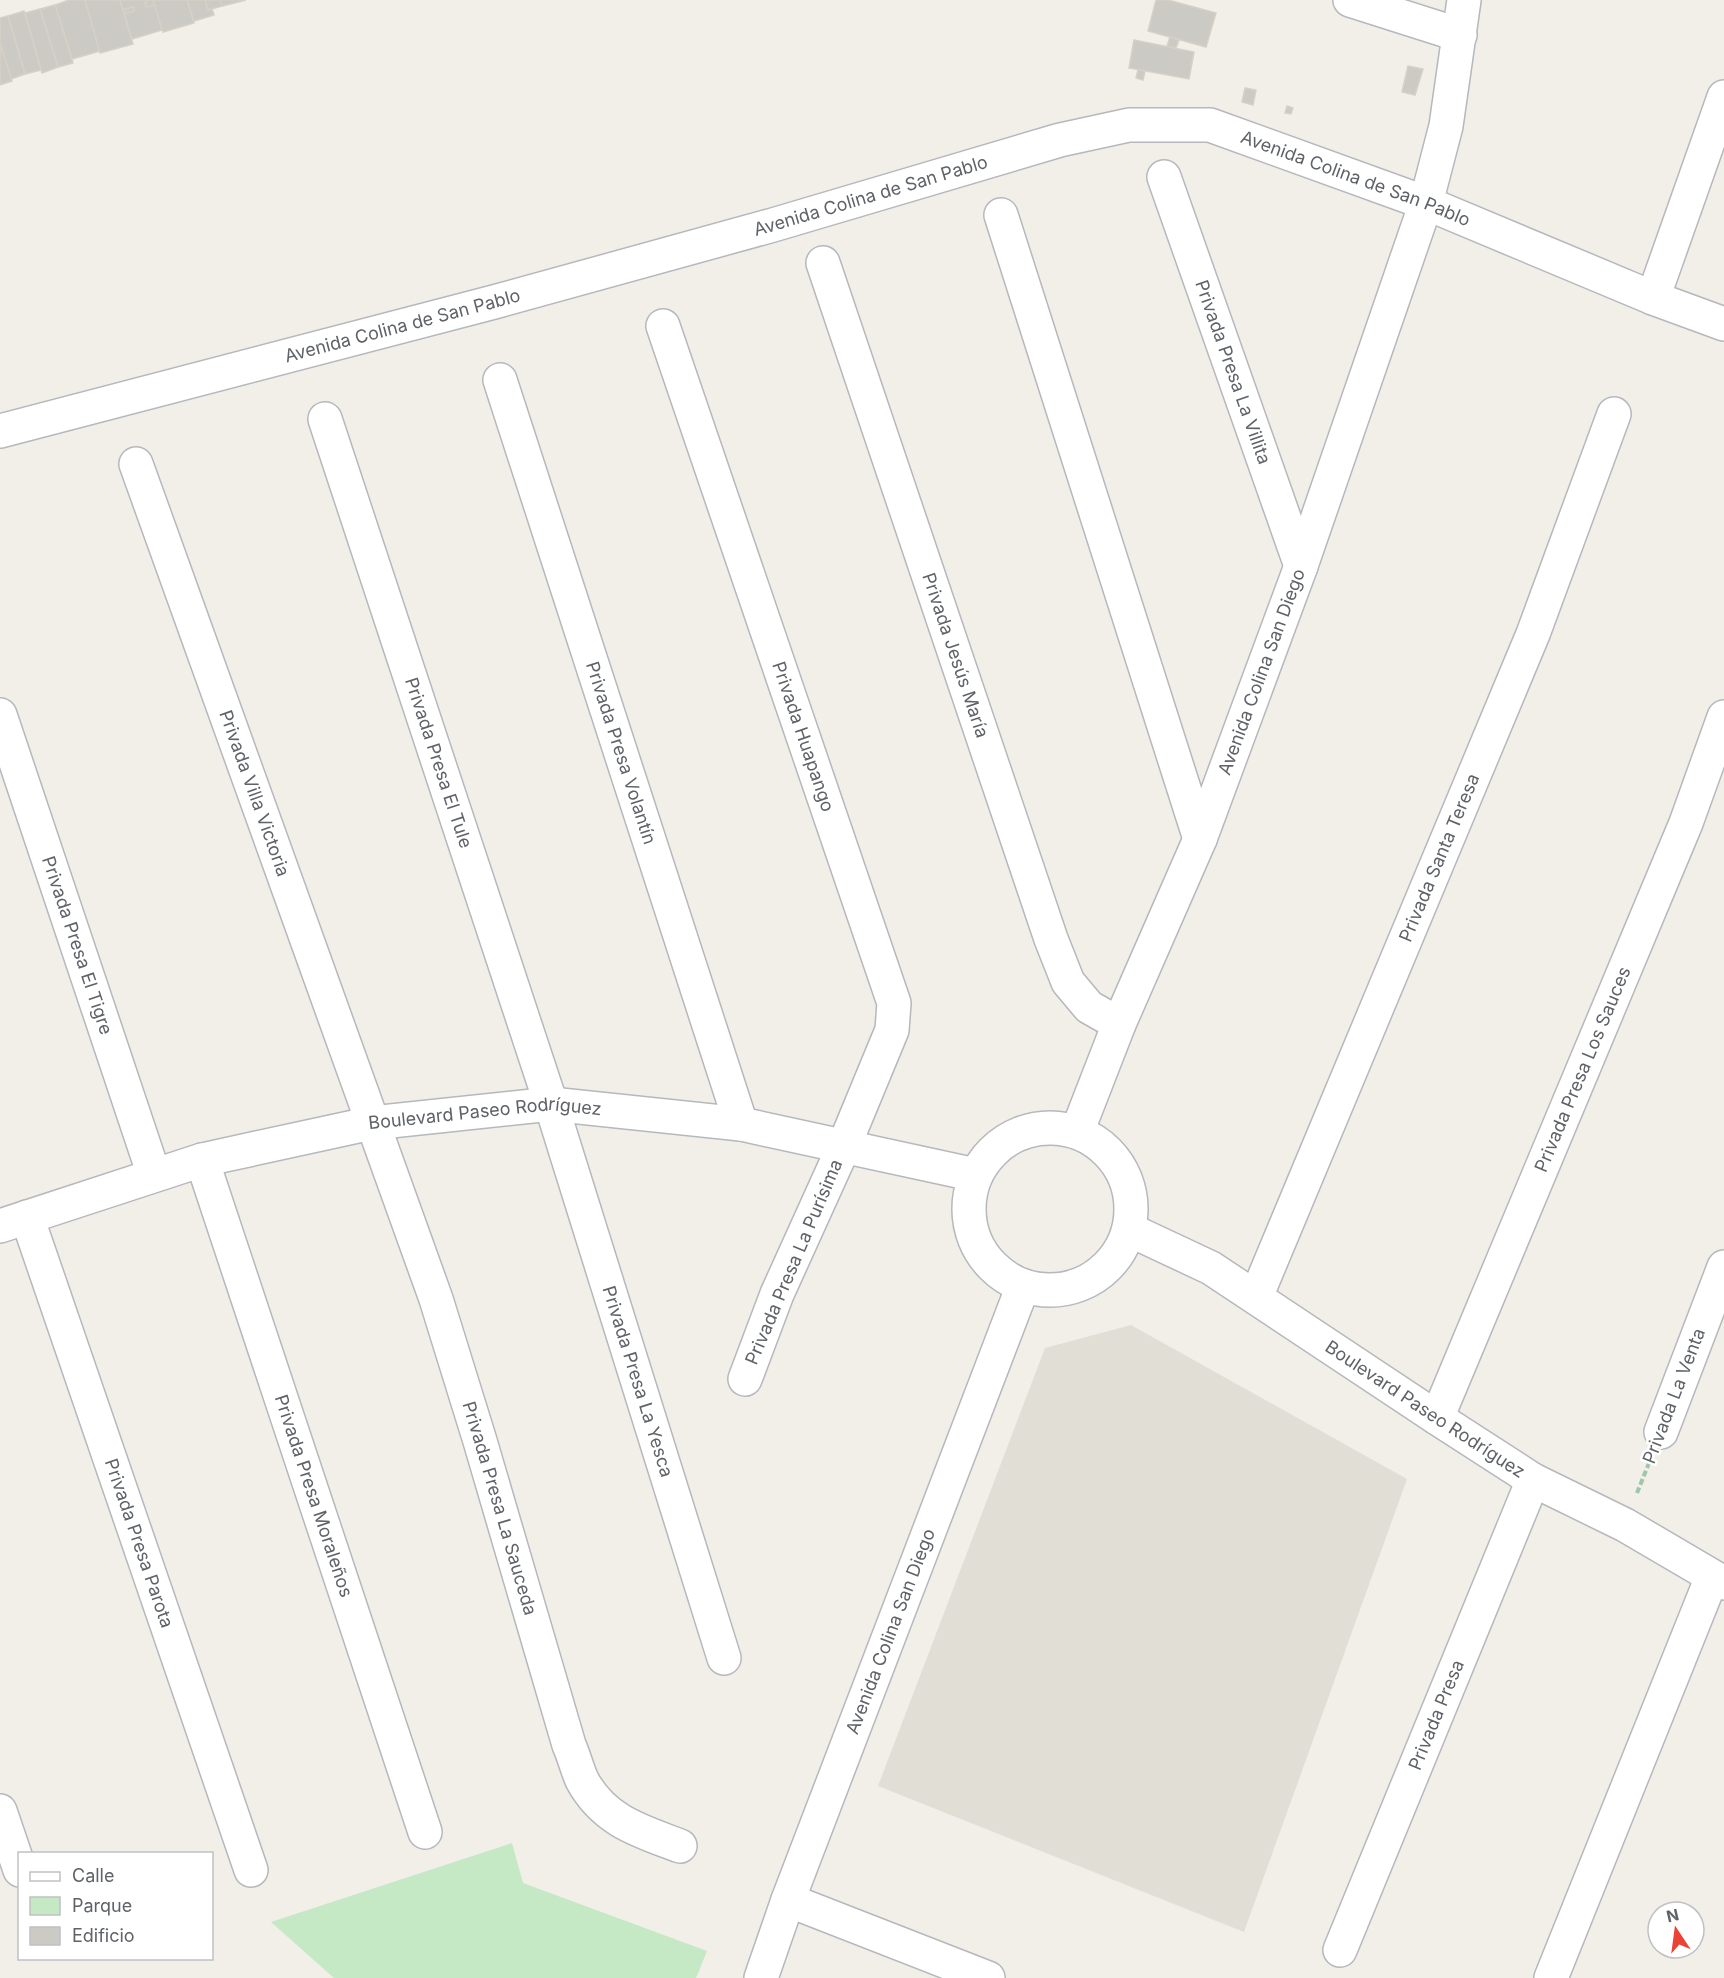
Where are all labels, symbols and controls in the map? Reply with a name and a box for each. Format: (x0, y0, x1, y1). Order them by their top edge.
street label: Avenida Colina de San Pablo (1238, 126, 1473, 230)
street label: Avenida Colina de San Pablo (751, 151, 990, 240)
street label: Privada Presa La Villita (1191, 277, 1275, 467)
street label: Avenida Colina de San Pablo (282, 284, 523, 366)
street label: Avenida Colina San Diego (1214, 566, 1309, 778)
street label: Privada Jesús María (918, 570, 993, 740)
street label: Privada Presa Volantín (582, 659, 661, 847)
street label: Privada Huapango (768, 659, 839, 814)
street label: Privada Presa El Tule (401, 675, 477, 851)
street label: Privada Villa Victoria (215, 707, 294, 879)
street label: Privada Santa Teresa (1395, 770, 1483, 945)
street label: Privada Presa El Tigre (38, 853, 117, 1037)
street label: Privada Presa Los Sauces (1530, 963, 1635, 1175)
street label: Boulevard Paseo Rodríguez (367, 1093, 603, 1133)
street label: Privada Presa La Purísima (741, 1156, 846, 1368)
street label: Privada Presa La Yesca (598, 1283, 678, 1480)
street label: Privada La Venta (1638, 1325, 1709, 1466)
street label: Boulevard Paseo Rodríguez (1322, 1336, 1529, 1482)
street label: Privada Presa Moraleños (271, 1392, 357, 1600)
street label: Privada Presa La Sauceda (458, 1399, 541, 1618)
street label: Privada Presa Parota (101, 1456, 178, 1630)
street label: Avenida Colina San Diego (841, 1526, 939, 1737)
street label: Privada Presa (1404, 1657, 1468, 1773)
legend (18, 1852, 213, 1960)
text: Calle (72, 1865, 114, 1886)
text: Parque (72, 1895, 132, 1916)
north arrow (1646, 1900, 1706, 1960)
text: N (1664, 1904, 1681, 1927)
text: Edificio (72, 1925, 135, 1946)

